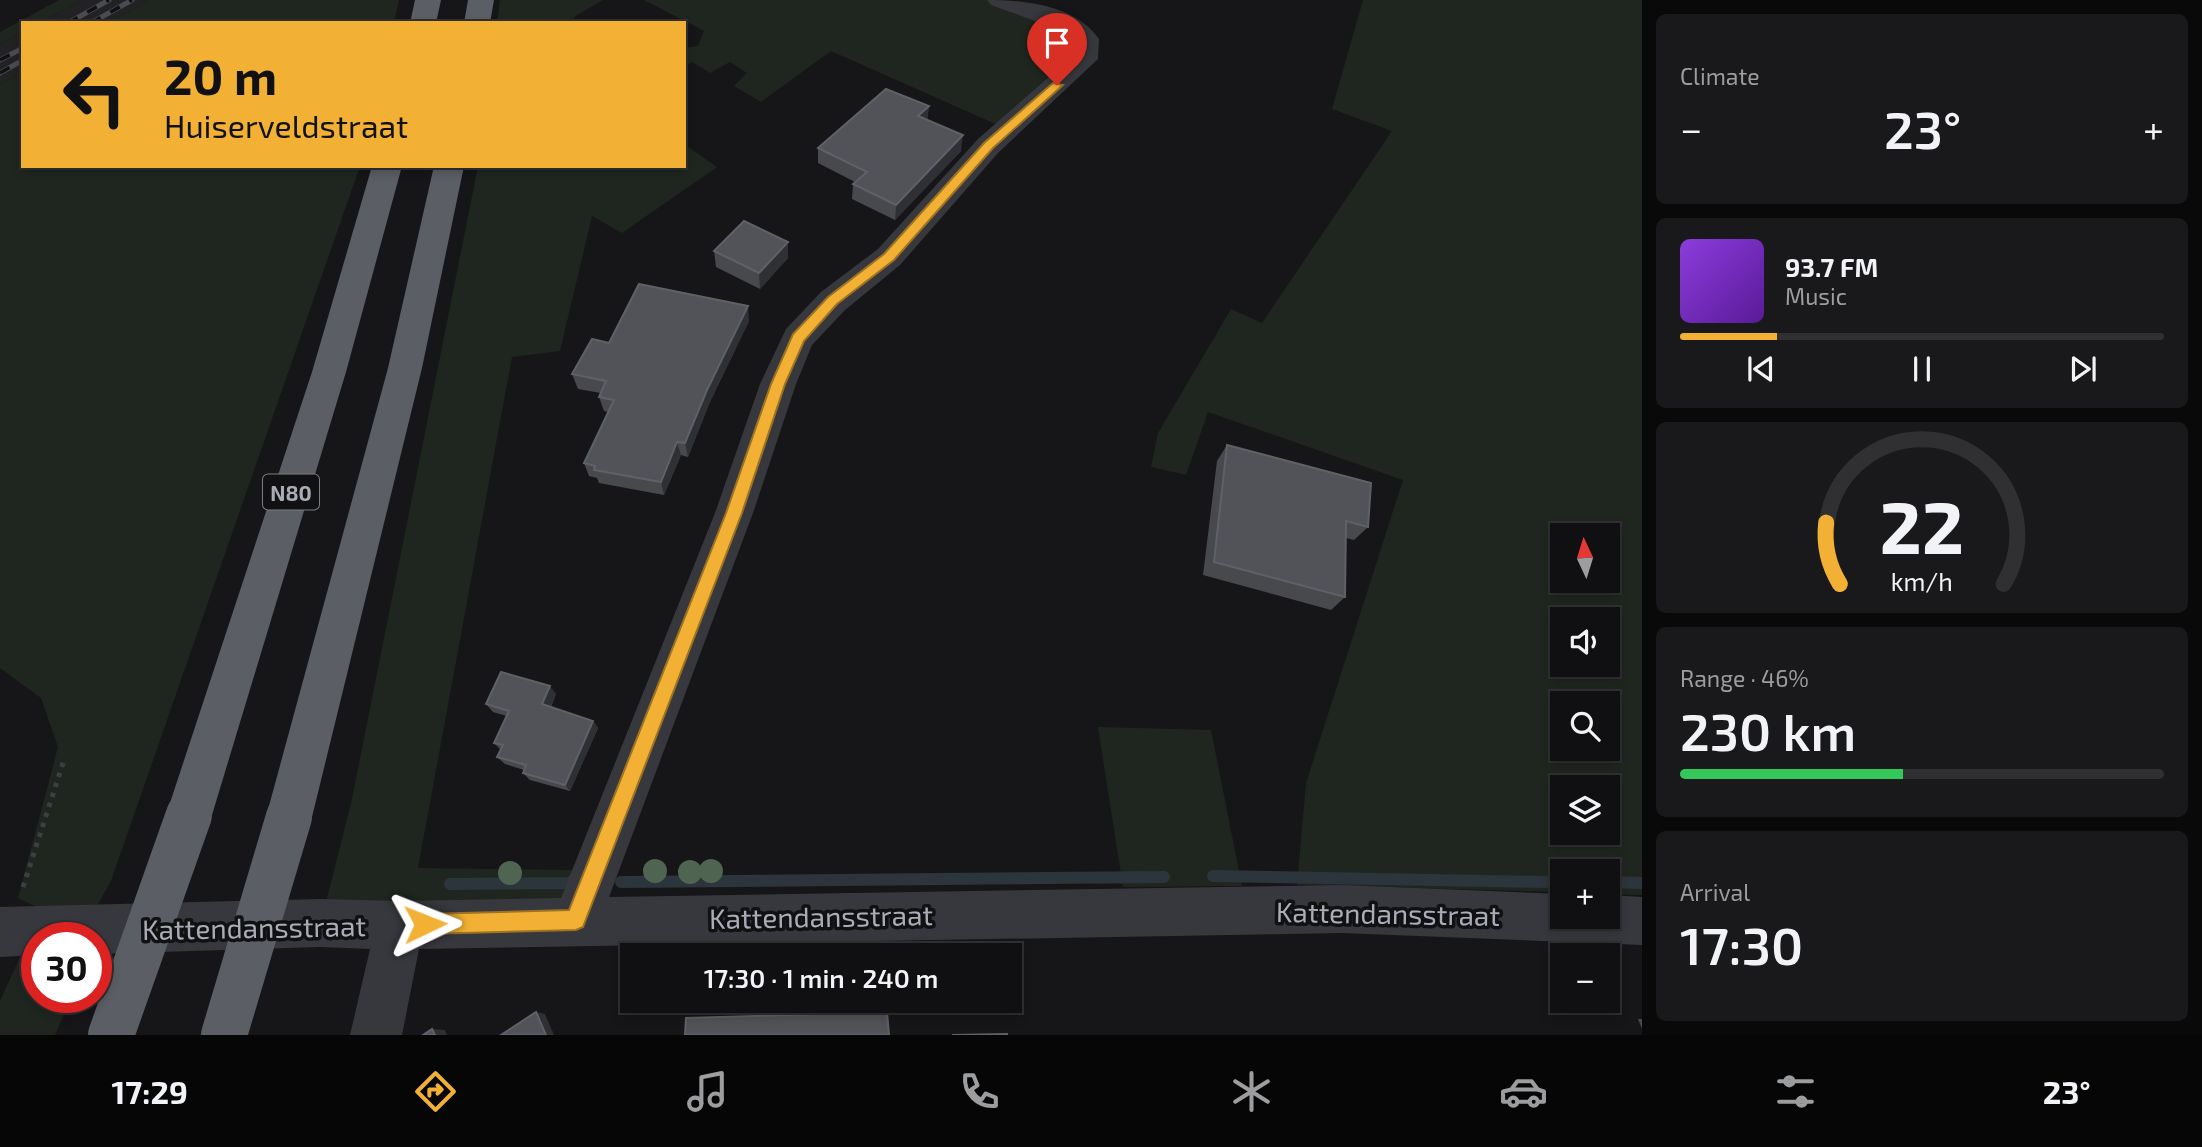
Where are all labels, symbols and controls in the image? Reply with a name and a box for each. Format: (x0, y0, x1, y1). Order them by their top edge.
pin (1027, 13, 1087, 85)
icon: arrive (1038, 24, 1076, 62)
text: 20 m (164, 46, 277, 105)
icon: left (49, 49, 140, 140)
text: Climate (1680, 62, 1760, 90)
text: 23° (1884, 97, 1961, 159)
text: − (1680, 105, 1702, 151)
text: + (2143, 105, 2164, 151)
text: Huiserveldstraat (164, 106, 408, 144)
text: 93.7 FM (1785, 251, 1878, 282)
text: Music (1785, 282, 1847, 310)
icon: previous (1742, 350, 1780, 388)
icon: pause (1903, 350, 1941, 388)
icon: next (2064, 350, 2102, 388)
road number: N80 (263, 475, 319, 510)
text: 22 (1880, 481, 1964, 569)
north arrow (1550, 523, 1620, 593)
map controls (1550, 523, 1620, 1013)
text: km/h (1891, 565, 1953, 595)
button: sound (1550, 607, 1620, 677)
text: Range · 46% (1680, 664, 1809, 692)
button: search (1550, 691, 1620, 761)
text: 230 km (1680, 699, 1856, 761)
button: layers (1550, 775, 1620, 845)
button: + (1550, 859, 1620, 929)
text: Arrival (1680, 878, 1750, 906)
position arrow (388, 887, 462, 961)
street label: Kattendansstraat (1276, 894, 1500, 932)
street label: Kattendansstraat (709, 897, 933, 935)
street label: Kattendansstraat (142, 908, 366, 946)
text: 17:30 (1680, 913, 1803, 975)
speed limit sign: 30 (21, 922, 112, 1013)
button: − (1550, 943, 1620, 1013)
text: 17:30 · 1 min · 240 m (704, 962, 938, 993)
icon: directions (411, 1067, 460, 1116)
icon: music (683, 1067, 732, 1116)
icon: phone (955, 1067, 1004, 1116)
icon: climate (1227, 1067, 1276, 1116)
icon: car (1499, 1067, 1548, 1116)
icon: filters (1771, 1067, 1820, 1116)
text: 17:29 (111, 1072, 188, 1110)
text: 23° (2043, 1072, 2090, 1110)

